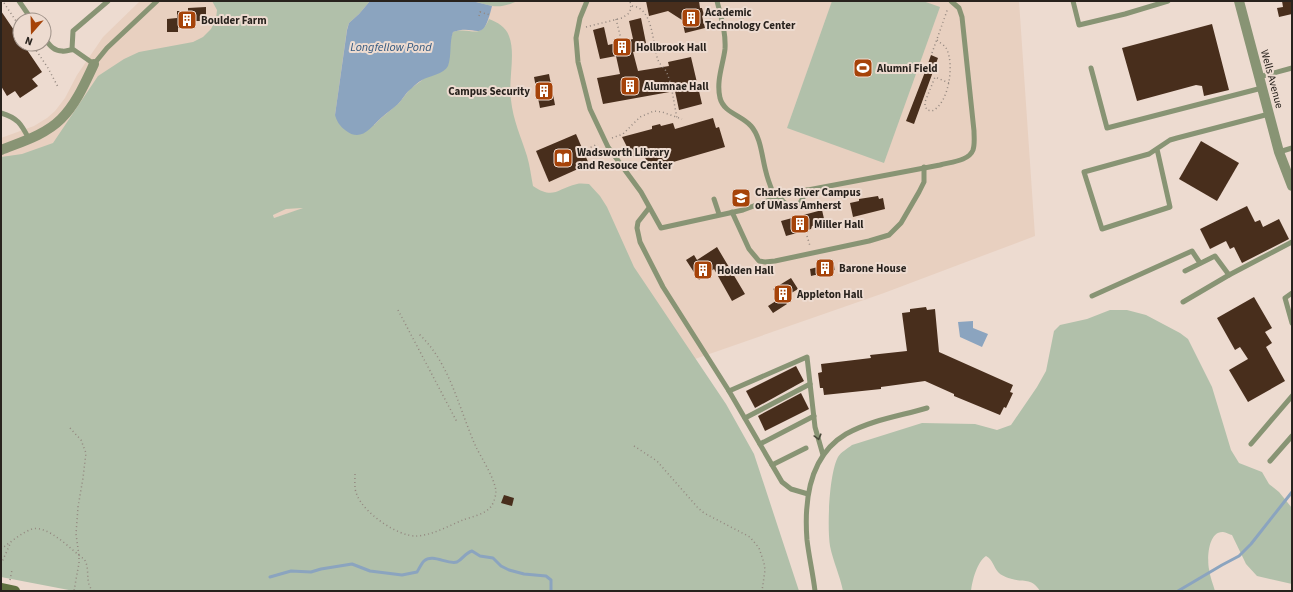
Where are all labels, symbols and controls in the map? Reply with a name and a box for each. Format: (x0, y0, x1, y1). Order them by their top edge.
place label: Academic Technology Center (704, 5, 796, 33)
building icon: Academic Technology Center (680, 7, 702, 29)
building icon: Boulder Farm (176, 9, 198, 31)
north arrow (12, 12, 52, 52)
place label: Boulder Farm (201, 13, 267, 28)
text: N (23, 33, 35, 49)
building icon: Hollbrook Hall (611, 36, 633, 58)
water label: Longfellow Pond (350, 39, 432, 56)
place label: Hollbrook Hall (636, 40, 707, 55)
street label: Wells Avenue (1257, 48, 1287, 111)
sports icon: Alumni Field (852, 57, 874, 79)
place label: Alumni Field (876, 61, 938, 76)
building icon: Alumnae Hall (619, 75, 641, 97)
place label: Alumnae Hall (643, 79, 709, 94)
building icon: Campus Security (533, 80, 555, 102)
place label: Campus Security (448, 84, 530, 99)
place label: Wadsworth Library and Resouce Center (577, 145, 673, 173)
library icon: Wadsworth Library and Resouce Center (552, 147, 574, 169)
place label: Charles River Campus of UMass Amherst (755, 185, 861, 213)
school or university icon: Charles River Campus of UMass Amherst (730, 187, 752, 209)
building icon: Miller Hall (789, 213, 811, 235)
place label: Miller Hall (814, 217, 864, 232)
building icon: Barone House (814, 257, 836, 279)
building icon: Holden Hall (692, 259, 714, 281)
place label: Barone House (839, 261, 907, 276)
place label: Holden Hall (717, 263, 775, 278)
building icon: Appleton Hall (772, 283, 794, 305)
place label: Appleton Hall (796, 287, 864, 302)
one-way arrow (813, 433, 822, 440)

